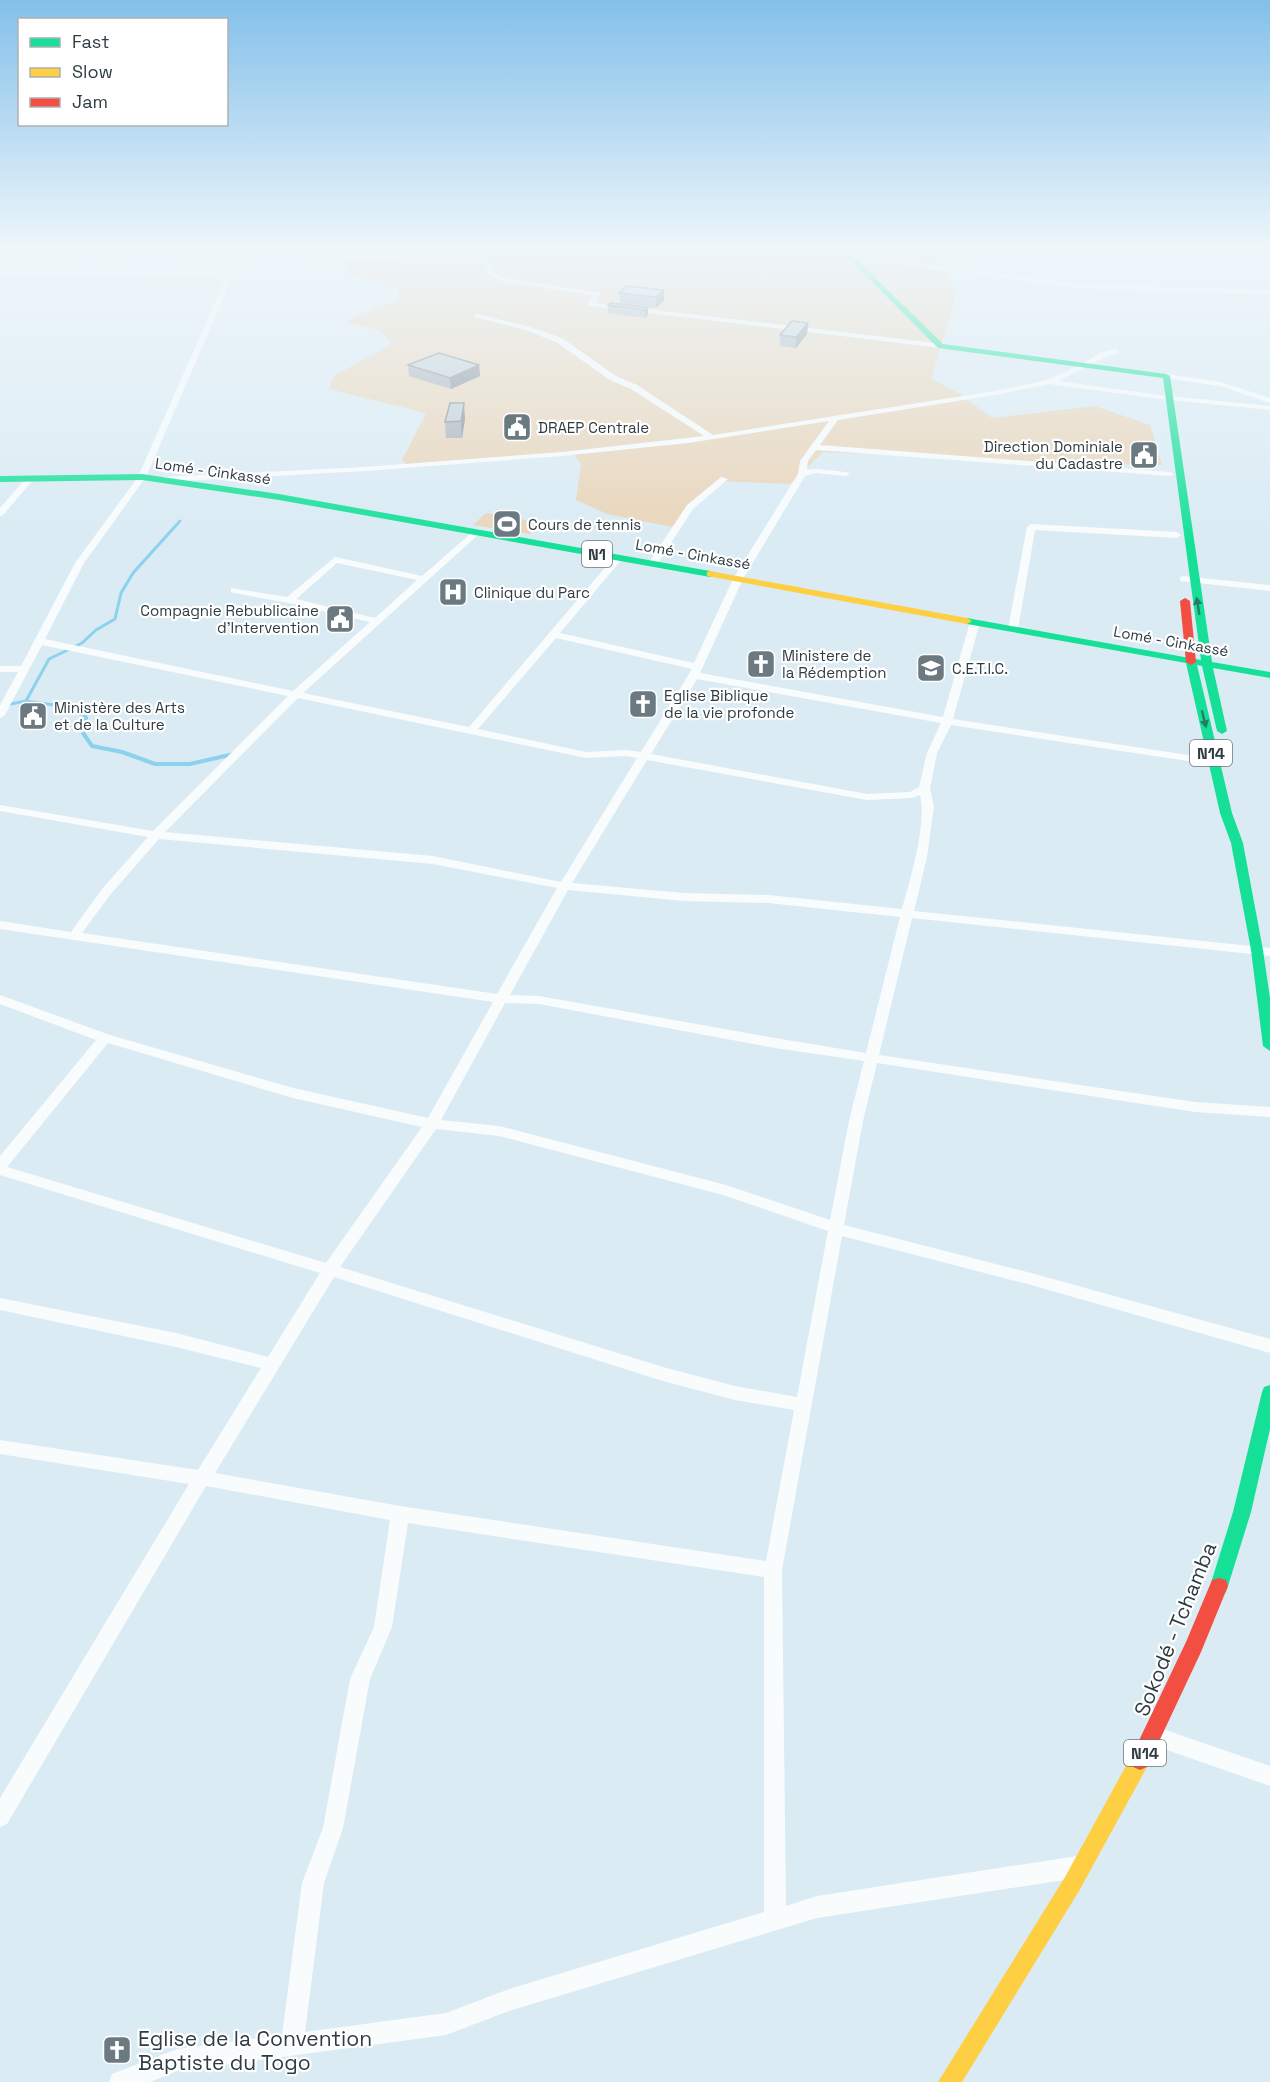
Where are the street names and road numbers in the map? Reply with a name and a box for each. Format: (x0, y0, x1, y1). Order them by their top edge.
street label: Lomé - Cinkassé (154, 453, 272, 489)
street label: Lomé - Cinkassé (634, 535, 752, 573)
road number: N1 (582, 541, 612, 567)
street label: Lomé - Cinkassé (1112, 622, 1230, 660)
road number: N14 (1190, 740, 1232, 766)
street label: Sokodé - Tchamba (1128, 1538, 1222, 1720)
road number: N14 (1124, 1740, 1166, 1766)

